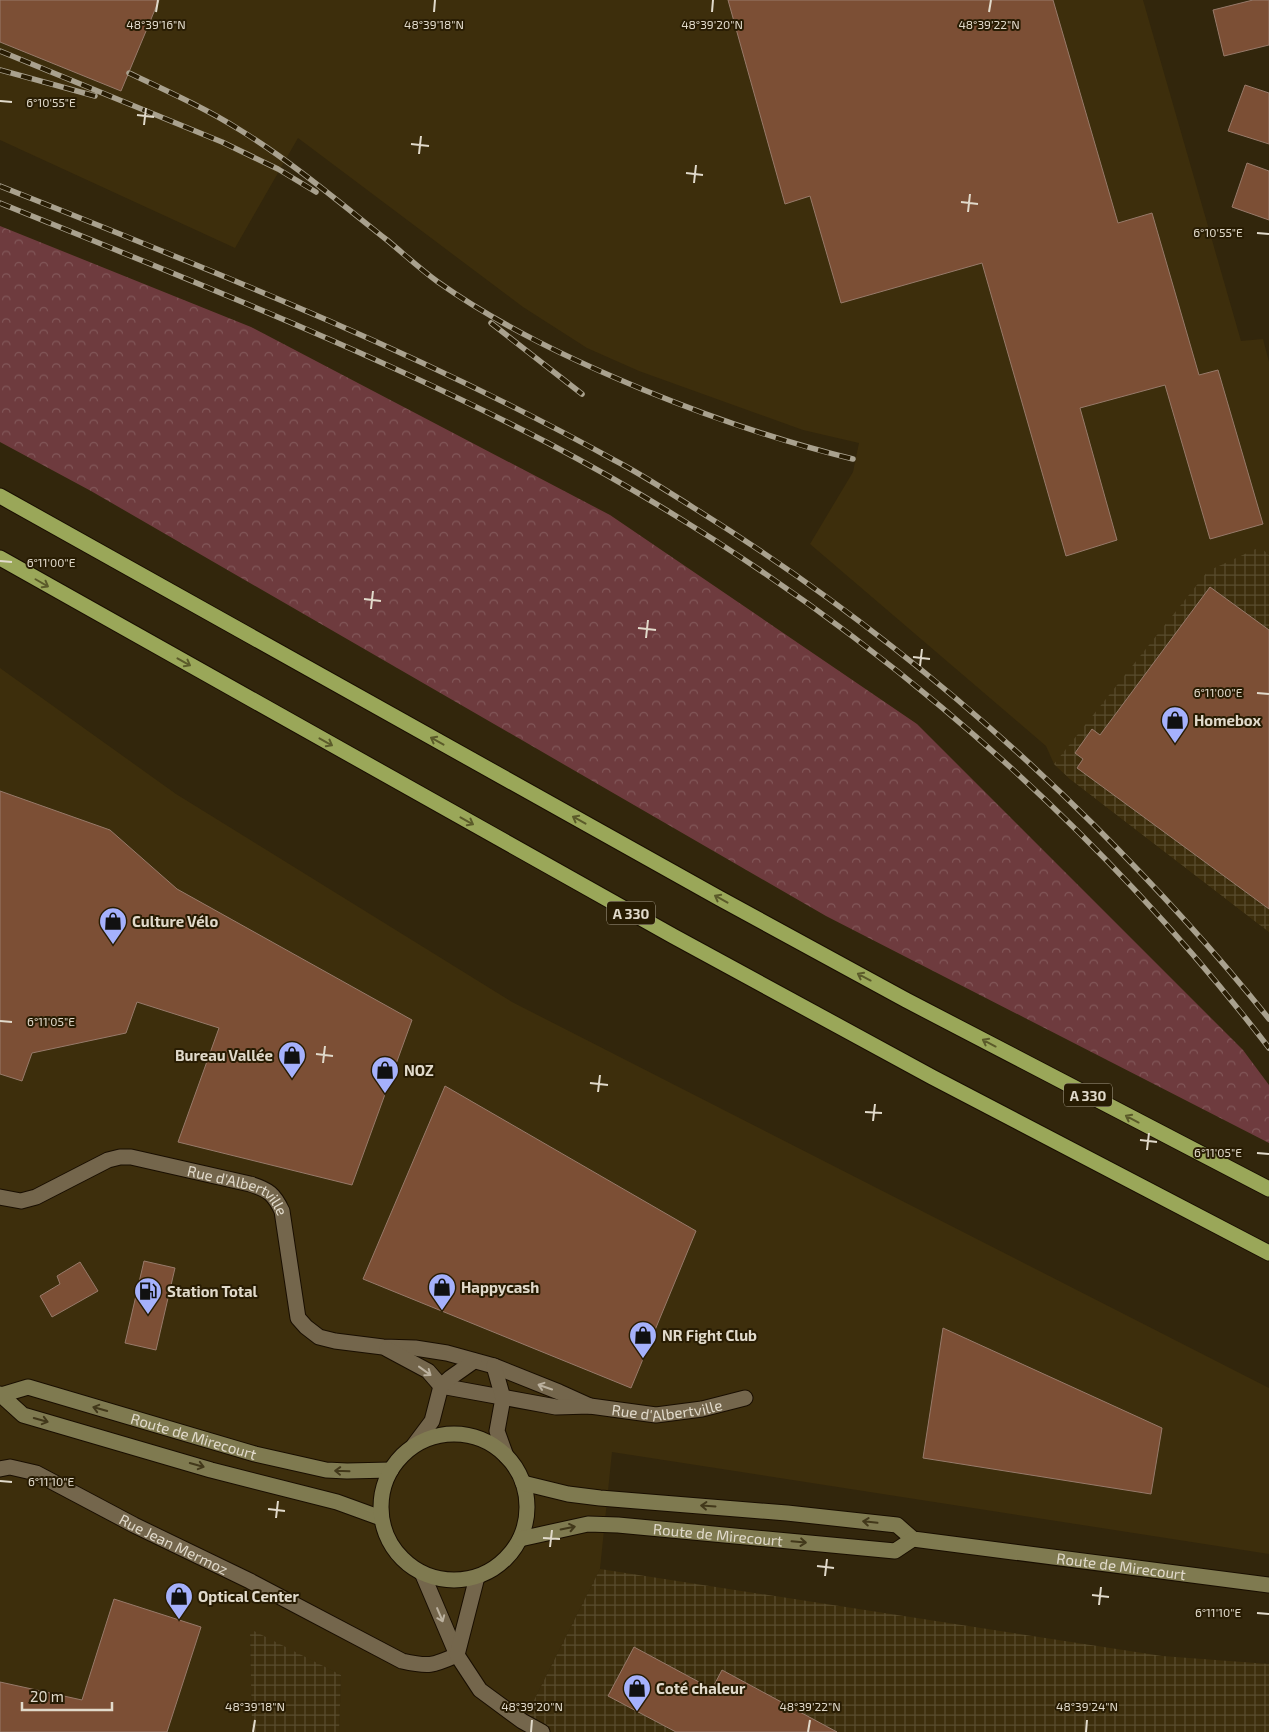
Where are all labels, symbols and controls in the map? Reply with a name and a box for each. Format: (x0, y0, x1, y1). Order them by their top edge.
text: 48°39'16"N (126, 17, 186, 31)
text: 48°39'18"N (404, 17, 464, 31)
text: 48°39'20"N (681, 17, 743, 31)
text: 48°39'22"N (958, 17, 1020, 31)
text: 6°10'55"E (26, 95, 76, 109)
text: 6°10'55"E (1193, 225, 1243, 239)
text: 6°11'00"E (27, 555, 76, 569)
one-way arrow (35, 578, 49, 588)
one-way arrow (176, 658, 191, 668)
text: 6°11'00"E (1194, 685, 1243, 699)
shop icon: Homebox (1160, 705, 1190, 744)
place label: Homebox (1194, 711, 1261, 729)
one-way arrow (430, 735, 445, 745)
one-way arrow (318, 737, 332, 747)
one-way arrow (572, 815, 587, 824)
one-way arrow (460, 817, 474, 827)
one-way arrow (713, 894, 728, 904)
road number: A 330 (607, 901, 655, 924)
shop icon: Culture Vélo (98, 906, 128, 945)
place label: Culture Vélo (132, 912, 219, 930)
one-way arrow (856, 972, 871, 982)
text: 6°11'05"E (27, 1014, 75, 1028)
one-way arrow (981, 1038, 996, 1048)
shop icon: Bureau Vallée (277, 1040, 307, 1079)
place label: Bureau Vallée (175, 1046, 273, 1064)
shop icon: NOZ (370, 1055, 400, 1094)
place label: NOZ (404, 1061, 434, 1079)
road number: A 330 (1064, 1084, 1112, 1106)
one-way arrow (1125, 1114, 1140, 1124)
text: 6°11'05"E (1194, 1145, 1242, 1159)
street label: Rue d'Albertville (186, 1161, 292, 1218)
shop icon: Happycash (427, 1272, 457, 1311)
fuel station icon: Station Total (133, 1276, 163, 1315)
place label: Happycash (461, 1278, 539, 1297)
place label: Station Total (167, 1282, 258, 1300)
shop icon: NR Fight Club (628, 1320, 658, 1359)
place label: NR Fight Club (662, 1326, 757, 1344)
one-way arrow (418, 1366, 432, 1376)
one-way arrow (538, 1382, 553, 1391)
street label: Rue d'Albertville (611, 1395, 724, 1424)
one-way arrow (93, 1403, 109, 1413)
street label: Route de Mirecourt (129, 1409, 259, 1463)
one-way arrow (33, 1416, 49, 1425)
one-way arrow (189, 1461, 205, 1471)
one-way arrow (334, 1466, 350, 1475)
text: 6°11'10"E (28, 1474, 74, 1488)
one-way arrow (700, 1502, 716, 1511)
street label: Rue Jean Mermoz (116, 1510, 231, 1578)
one-way arrow (862, 1517, 878, 1527)
street label: Route de Mirecourt (652, 1519, 784, 1549)
one-way arrow (559, 1523, 575, 1532)
one-way arrow (791, 1537, 807, 1547)
street label: Route de Mirecourt (1055, 1549, 1187, 1583)
shop icon: Optical Center (164, 1581, 194, 1620)
place label: Optical Center (198, 1587, 300, 1605)
text: 6°11'10"E (1195, 1605, 1241, 1619)
one-way arrow (436, 1607, 445, 1622)
shop icon: Coté chaleur (622, 1673, 652, 1712)
place label: Coté chaleur (656, 1679, 746, 1697)
scale bar (22, 1680, 112, 1712)
text: 20 m (30, 1687, 64, 1705)
text: 48°39'18"N (225, 1699, 285, 1713)
text: 48°39'20"N (501, 1699, 563, 1713)
text: 48°39'22"N (779, 1699, 841, 1713)
text: 48°39'24"N (1056, 1699, 1118, 1713)

